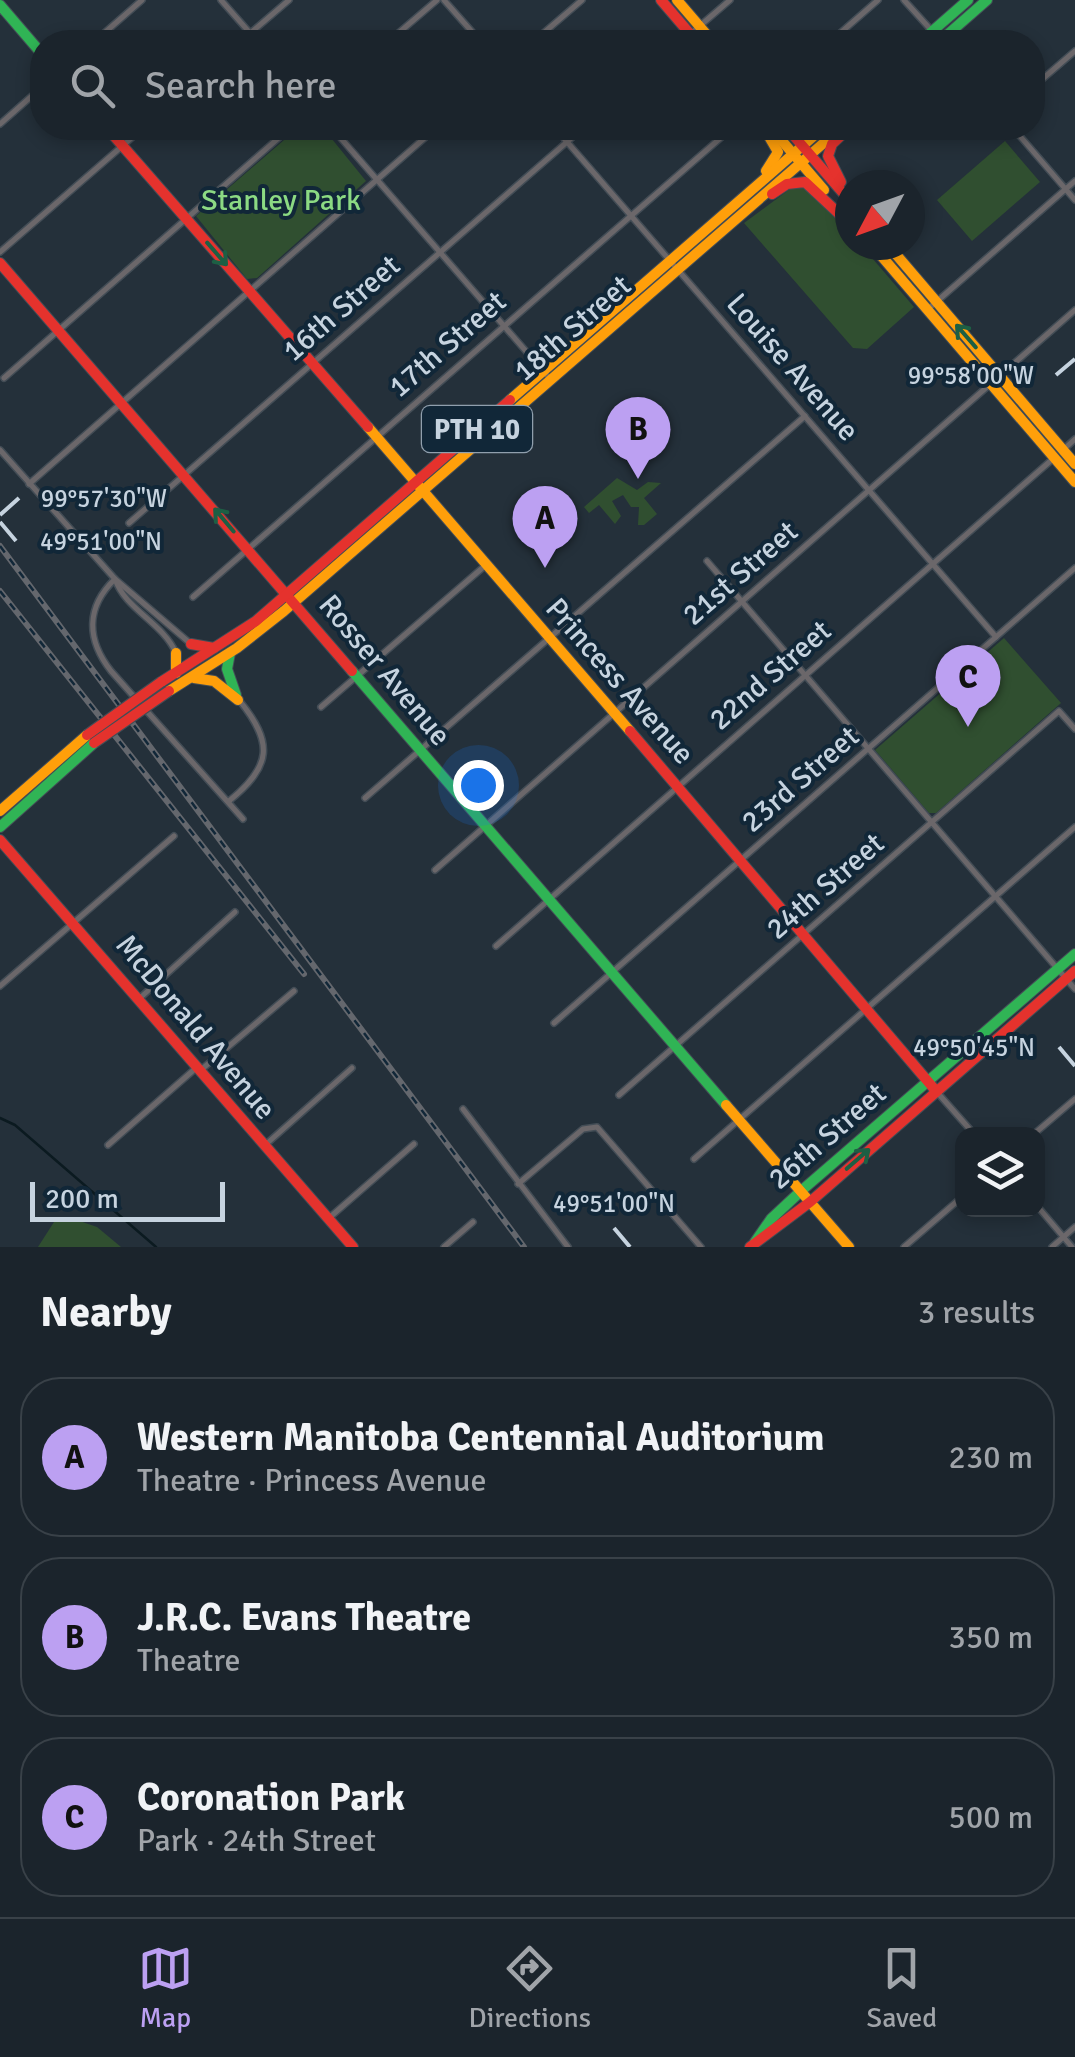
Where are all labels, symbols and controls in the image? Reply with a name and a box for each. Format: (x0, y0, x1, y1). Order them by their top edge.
search box (30, 30, 1045, 140)
icon: search (65, 58, 120, 113)
text: Search here (145, 62, 337, 109)
north arrow (835, 170, 925, 260)
park label: Stanley Park (201, 182, 361, 219)
one-way arrow (205, 240, 227, 266)
street label: 16th Street (275, 247, 408, 370)
street label: 18th Street (506, 267, 639, 390)
street label: 17th Street (381, 283, 514, 406)
street label: Louise Avenue (718, 286, 867, 449)
one-way arrow (955, 324, 977, 350)
text: 99°58'00"W (908, 360, 1034, 391)
pin: B (606, 396, 670, 479)
road number: PTH 10 (422, 406, 532, 452)
text: 99°57'30"W (41, 483, 167, 514)
pin: A (512, 486, 578, 568)
one-way arrow (213, 508, 236, 533)
street label: 21st Street (675, 513, 806, 634)
text: 49°51'00"N (40, 526, 162, 557)
street label: Rosser Avenue (311, 587, 459, 753)
street label: Princess Avenue (537, 591, 702, 772)
street label: 22nd Street (702, 612, 839, 738)
pin: C (936, 644, 1000, 727)
street label: 23rd Street (734, 718, 867, 841)
your location (453, 760, 504, 811)
street label: 24th Street (759, 825, 892, 948)
street label: McDonald Avenue (108, 927, 284, 1127)
text: 49°50'45"N (913, 1032, 1035, 1063)
street label: 26th Street (761, 1075, 894, 1198)
map controls (955, 1127, 1045, 1217)
button: layers (955, 1127, 1045, 1217)
one-way arrow (845, 1148, 870, 1171)
scale bar (30, 1177, 225, 1222)
text: 200 m (45, 1182, 119, 1216)
text: 49°51'00"N (553, 1188, 675, 1219)
text: Nearby (40, 1287, 172, 1338)
text: 3 results (918, 1293, 1035, 1332)
text: Western Manitoba Centennial Auditorium (137, 1414, 824, 1461)
text: A (64, 1438, 85, 1477)
text: 230 m (949, 1438, 1033, 1477)
text: Theatre · Princess Avenue (137, 1461, 486, 1500)
text: J.R.C. Evans Theatre (137, 1594, 471, 1641)
text: B (65, 1618, 84, 1657)
text: 350 m (949, 1618, 1033, 1657)
text: Theatre (137, 1641, 240, 1680)
text: Coronation Park (137, 1774, 405, 1821)
text: C (65, 1798, 84, 1837)
text: 500 m (949, 1798, 1033, 1837)
text: Park · 24th Street (137, 1821, 376, 1860)
tab: Map (138, 1941, 193, 2035)
tab: Directions (469, 1941, 591, 2035)
tab: Saved (867, 1941, 937, 2035)

